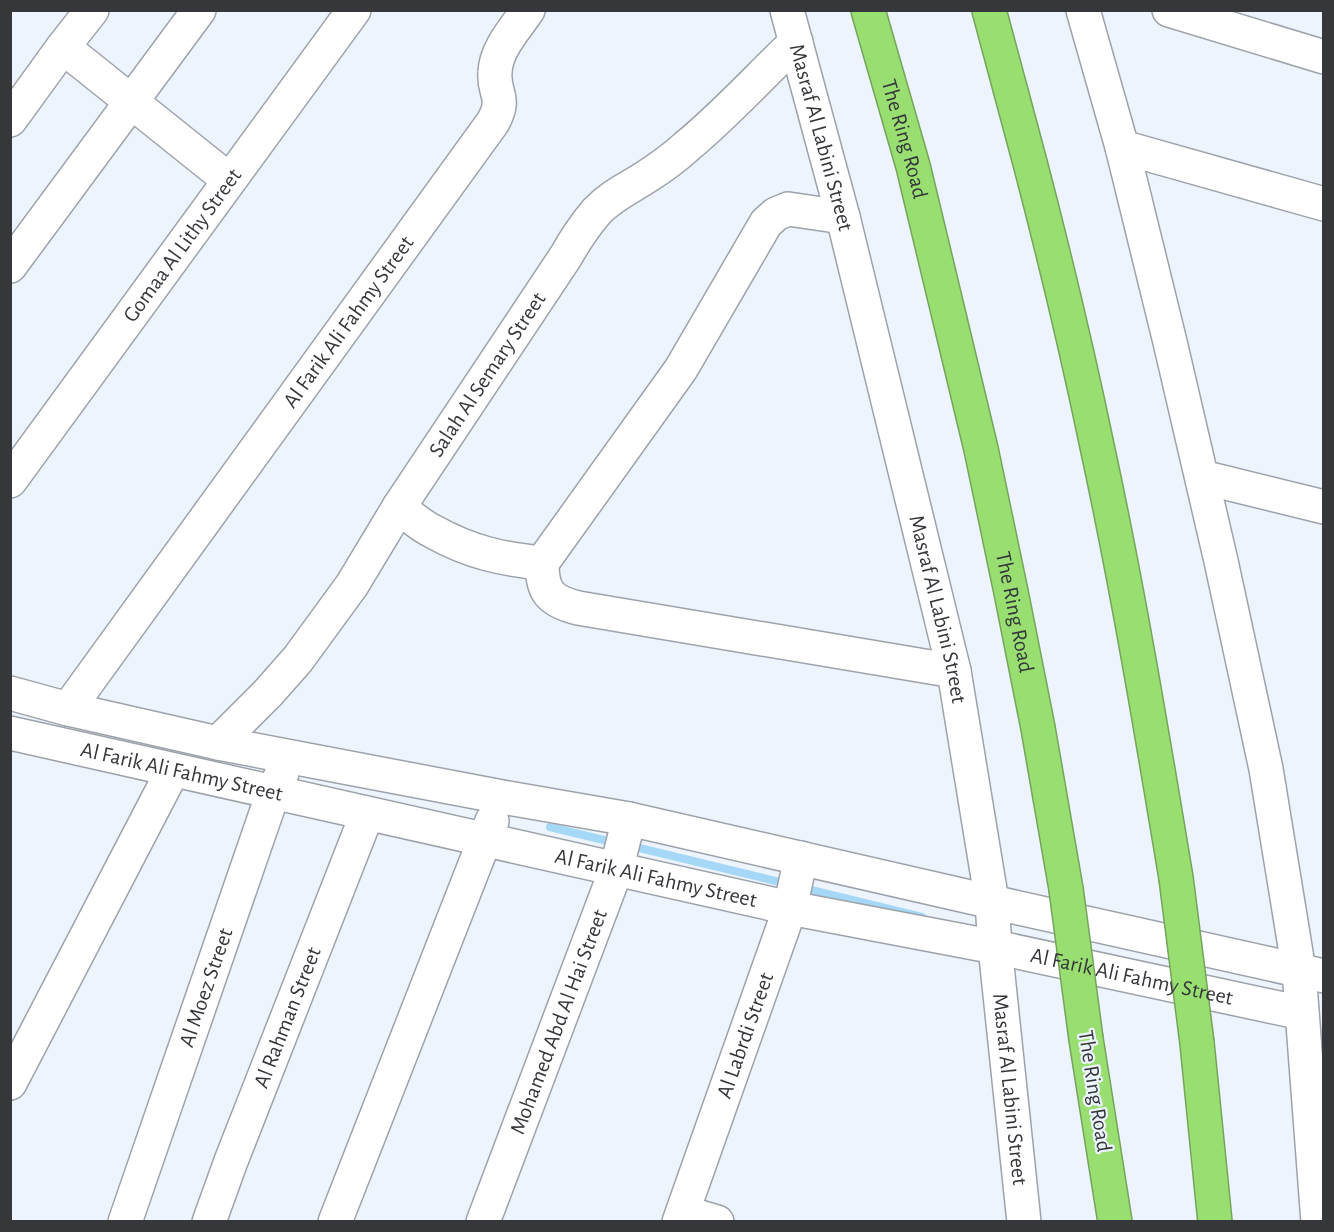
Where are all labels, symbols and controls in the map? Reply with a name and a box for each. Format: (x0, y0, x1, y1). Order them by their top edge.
street label: Masraf Al Labini Street (786, 42, 857, 233)
street label: The Ring Road (878, 77, 931, 201)
street label: Gomaa Al Lithy Street (119, 164, 245, 326)
street label: Al Farik Ali Fahmy Street (279, 232, 418, 412)
street label: Salah Al Semary Street (425, 288, 550, 461)
street label: Masraf Al Labini Street (905, 513, 970, 705)
street label: The Ring Road (992, 550, 1038, 674)
street label: Al Farik Ali Fahmy Street (79, 738, 285, 805)
street label: Al Farik Ali Fahmy Street (553, 845, 759, 911)
street label: Mohamed Abd Al Hai Street (506, 906, 611, 1137)
street label: Al Moez Street (175, 925, 237, 1050)
street label: Al Rahman Street (250, 944, 325, 1091)
street label: Al Farik Ali Fahmy Street (1029, 944, 1235, 1009)
street label: Al Labrdi Street (713, 970, 777, 1101)
street label: Masraf Al Labini Street (989, 992, 1031, 1186)
street label: The Ring Road (1075, 1029, 1115, 1153)

